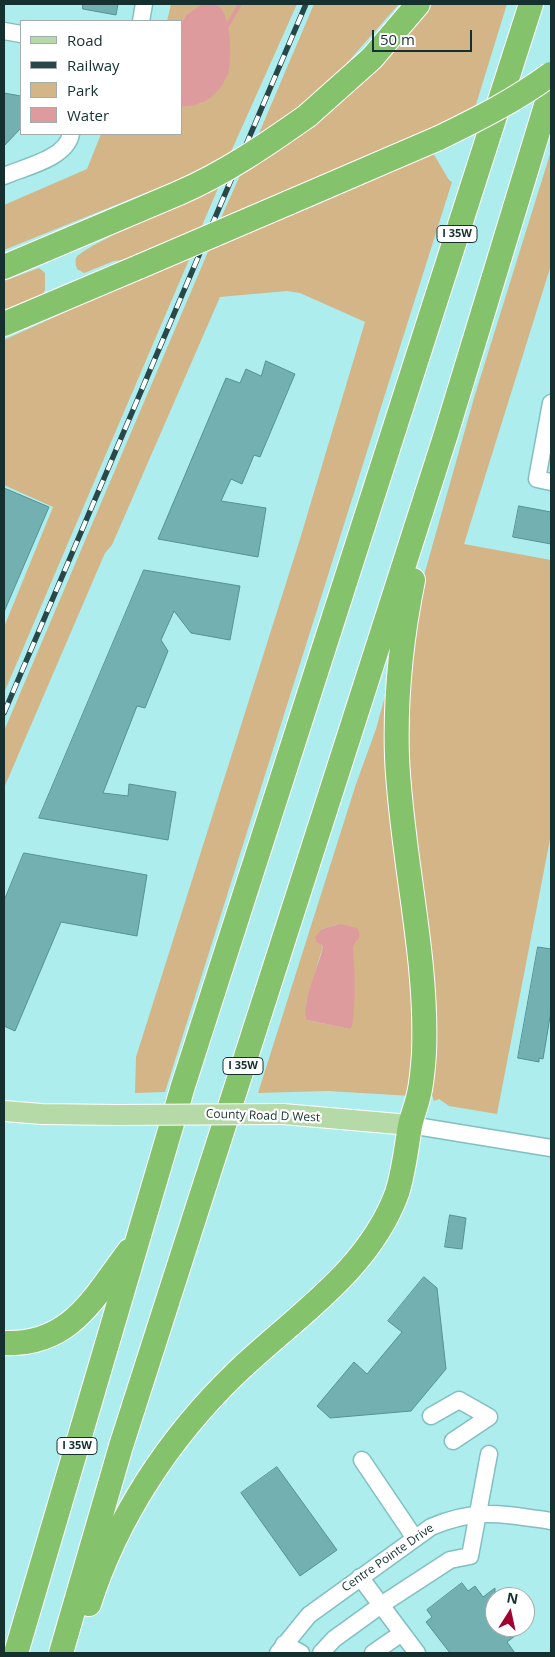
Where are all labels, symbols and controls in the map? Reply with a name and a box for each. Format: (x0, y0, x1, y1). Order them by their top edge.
legend (20, 20, 182, 135)
scale bar (375, 20, 475, 52)
text: 50 m (380, 29, 415, 49)
text: Road (67, 30, 103, 50)
text: Railway (67, 55, 120, 75)
text: Park (67, 80, 98, 100)
text: Water (67, 105, 109, 125)
road number: I 35W (437, 225, 477, 242)
road number: I 35W (223, 1058, 263, 1074)
street label: County Road D West (206, 1107, 320, 1125)
road number: I 35W (57, 1438, 97, 1454)
street label: Centre Pointe Drive (339, 1521, 437, 1595)
north arrow (485, 1587, 535, 1637)
text: N (505, 1587, 520, 1608)

